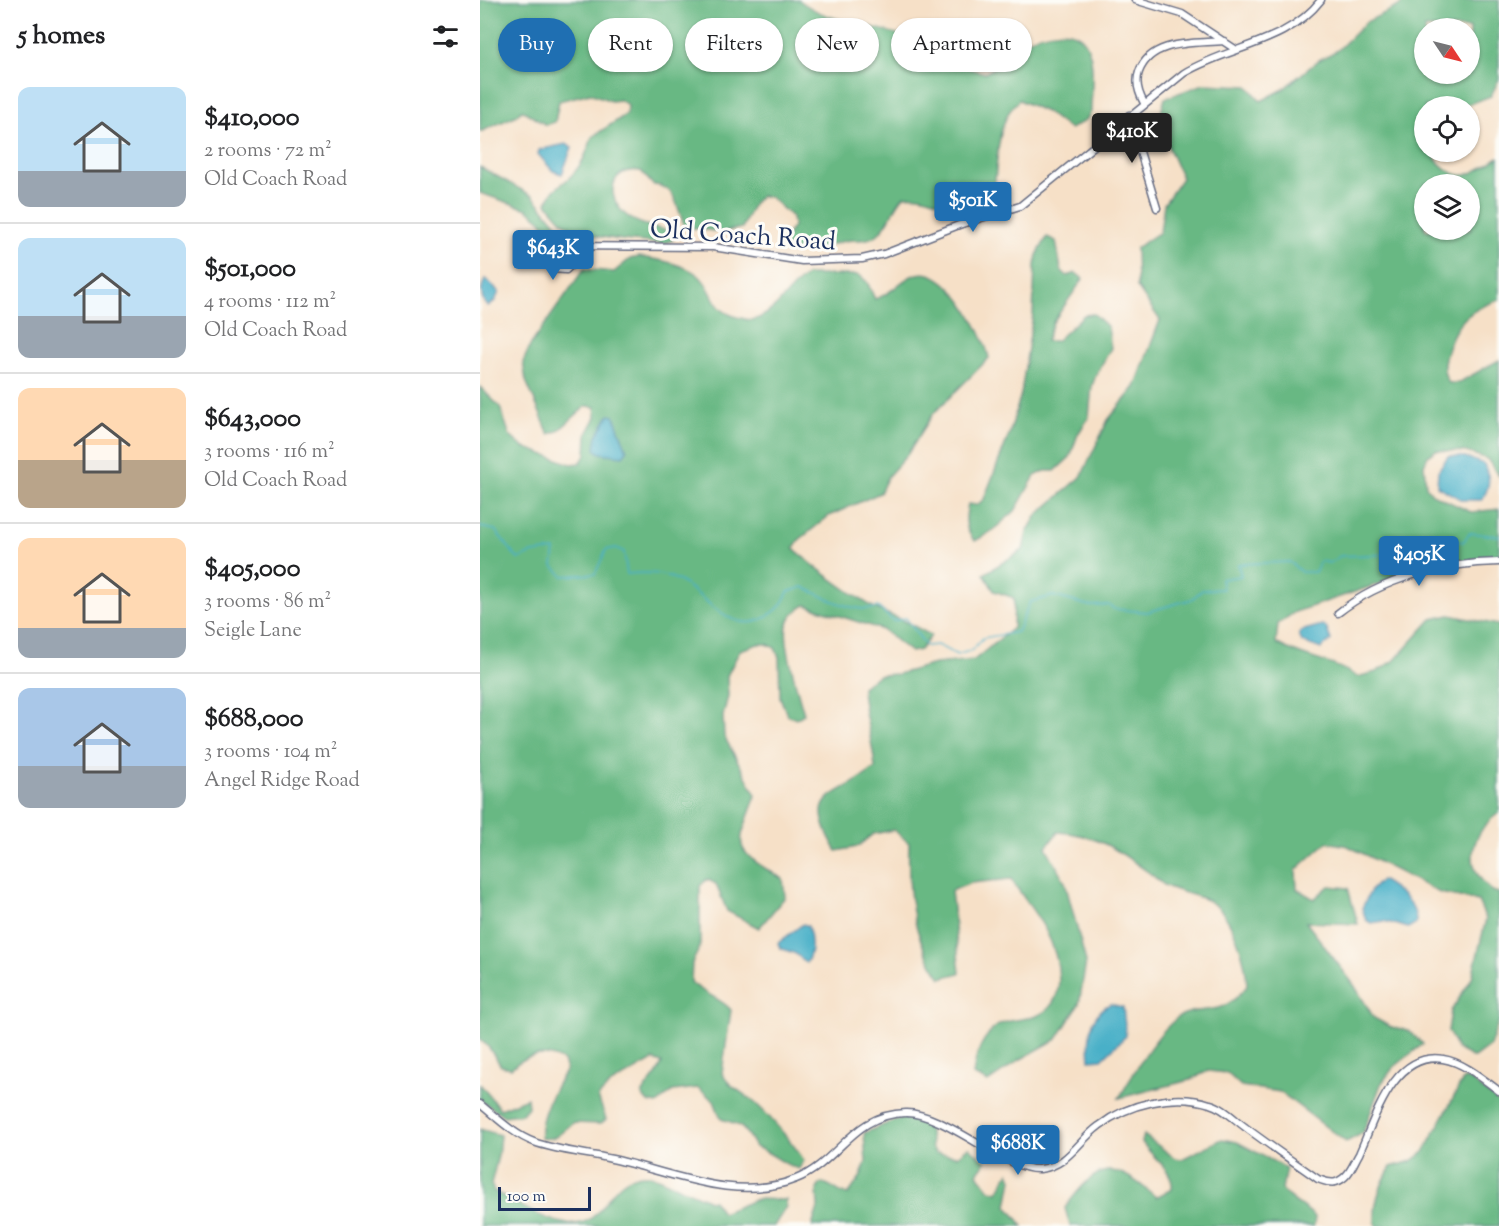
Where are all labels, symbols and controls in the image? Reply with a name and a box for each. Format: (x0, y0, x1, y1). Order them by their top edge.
text: 5 homes (18, 18, 105, 55)
chip: Buy (498, 18, 576, 72)
chip: Rent (588, 18, 673, 72)
chip: Filters (685, 18, 783, 72)
chip: New (795, 18, 879, 72)
chip: Apartment (891, 18, 1032, 72)
north arrow (1414, 18, 1480, 84)
map controls (1414, 18, 1480, 240)
icon: filters (429, 20, 462, 53)
button: locate (1414, 96, 1480, 162)
text: $410,000 (204, 100, 300, 137)
icon: home (66, 111, 138, 183)
pin: $410K (1090, 113, 1174, 164)
text: $410K (1106, 118, 1158, 147)
text: 2 rooms · 72 m² (204, 137, 332, 166)
text: Old Coach Road (204, 166, 347, 195)
button: layers (1414, 174, 1480, 240)
pin: $501K (931, 182, 1015, 233)
text: $501K (948, 187, 998, 216)
street label: Old Coach Road (649, 212, 837, 261)
pin: $643K (511, 230, 595, 281)
text: $643K (527, 235, 579, 264)
text: $501,000 (204, 251, 296, 288)
icon: home (66, 262, 138, 334)
text: 4 rooms · 112 m² (204, 288, 336, 317)
text: Old Coach Road (204, 317, 347, 346)
text: $643,000 (204, 401, 301, 438)
icon: home (66, 412, 138, 484)
text: 3 rooms · 116 m² (204, 438, 335, 467)
text: Old Coach Road (204, 467, 347, 496)
pin: $405K (1377, 536, 1461, 587)
text: $405K (1393, 541, 1445, 570)
text: $405,000 (204, 551, 300, 588)
icon: home (66, 562, 138, 634)
text: 3 rooms · 86 m² (204, 588, 331, 617)
text: Seigle Lane (204, 617, 302, 646)
text: $688,000 (204, 701, 304, 738)
icon: home (66, 712, 138, 784)
text: 3 rooms · 104 m² (204, 738, 338, 767)
text: Angel Ridge Road (204, 767, 360, 796)
pin: $688K (976, 1125, 1060, 1176)
text: $688K (990, 1130, 1046, 1159)
scale bar (498, 1184, 591, 1212)
text: 100 m (507, 1186, 546, 1209)

